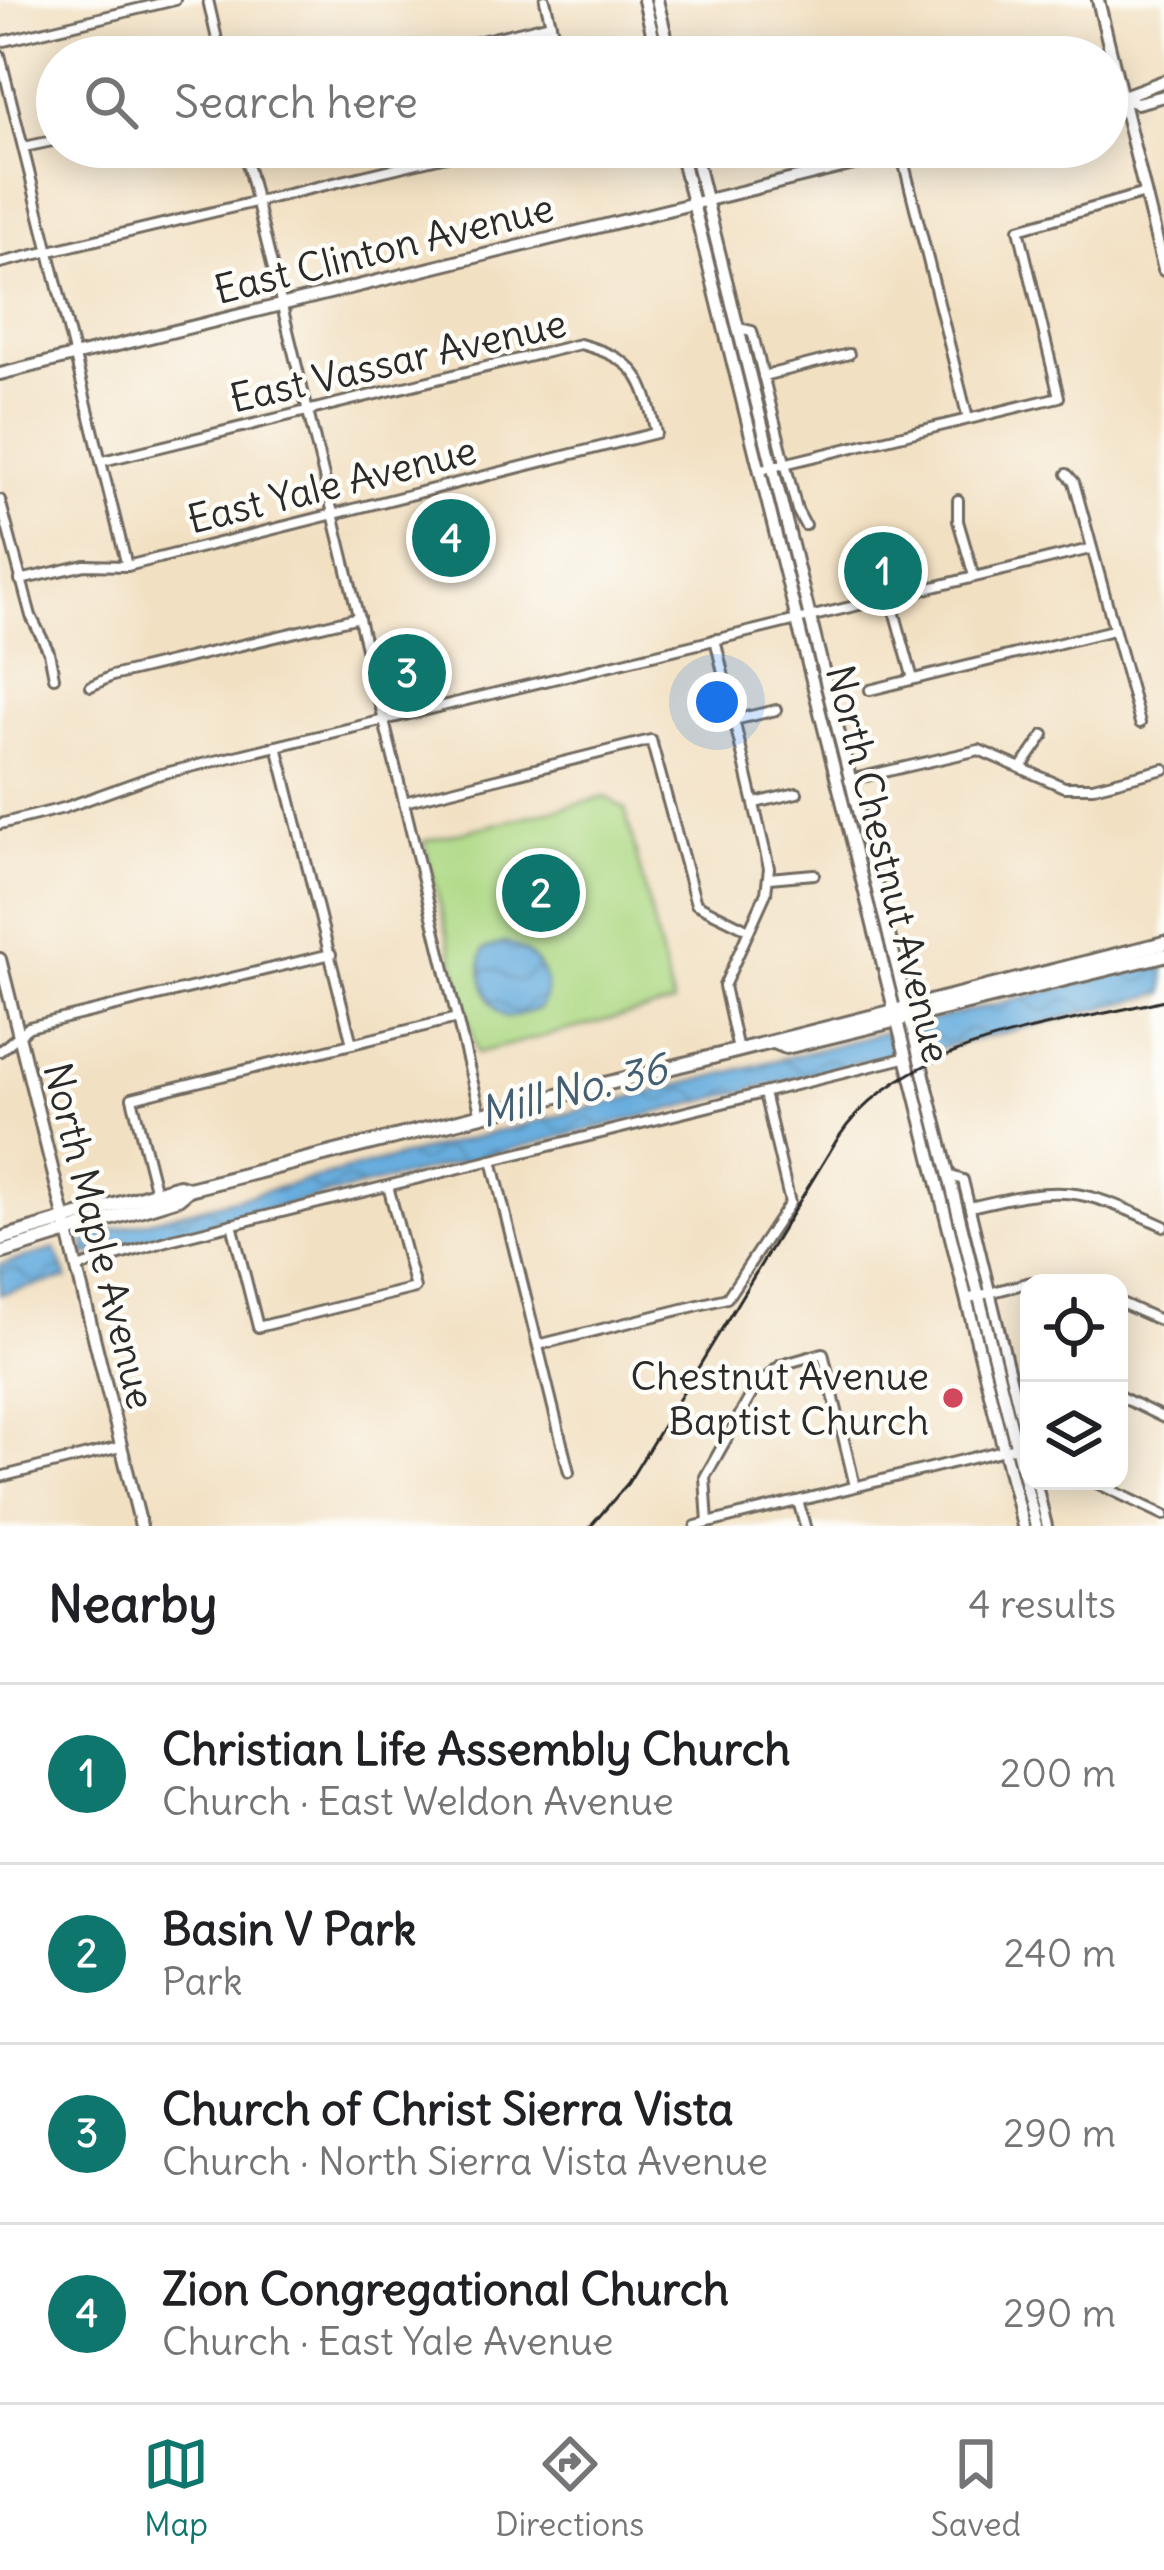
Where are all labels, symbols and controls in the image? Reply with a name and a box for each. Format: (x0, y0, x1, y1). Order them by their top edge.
search box (36, 36, 1128, 168)
icon: search (78, 69, 144, 135)
text: Search here (174, 74, 418, 130)
street label: East Clinton Avenue (209, 183, 559, 315)
street label: East Vassar Avenue (225, 298, 571, 424)
street label: East Yale Avenue (183, 425, 481, 545)
pin: 4 (412, 493, 490, 583)
pin: 1 (844, 526, 922, 616)
pin: 3 (368, 628, 446, 718)
street label: North Chestnut Avenue (815, 660, 961, 1068)
your location (687, 672, 747, 732)
pin: 2 (502, 848, 580, 938)
water label: Mill No. 36 (474, 1041, 676, 1138)
street label: North Maple Avenue (32, 1058, 166, 1414)
map controls (1020, 1274, 1128, 1490)
button: locate (1020, 1274, 1128, 1382)
place label: Chestnut Avenue Baptist Church (631, 1352, 929, 1446)
button: layers (1020, 1382, 1128, 1490)
marker: Chestnut Avenue Baptist Church (940, 1385, 966, 1411)
text: Nearby (48, 1572, 217, 1636)
text: 4 results (968, 1580, 1116, 1629)
text: Christian Life Assembly Church (162, 1721, 791, 1777)
text: 1 (79, 1749, 95, 1798)
text: 200 m (1000, 1749, 1116, 1798)
text: Church · East Weldon Avenue (162, 1777, 674, 1826)
text: Basin V Park (162, 1901, 416, 1957)
text: 2 (76, 1929, 98, 1978)
text: 240 m (1004, 1929, 1116, 1978)
text: Park (162, 1957, 243, 2006)
text: Church of Christ Sierra Vista (162, 2081, 734, 2137)
text: 3 (76, 2109, 98, 2158)
text: 290 m (1003, 2109, 1116, 2158)
text: Church · North Sierra Vista Avenue (162, 2137, 768, 2186)
text: Zion Congregational Church (162, 2261, 729, 2317)
text: 4 (76, 2289, 98, 2338)
text: 290 m (1003, 2289, 1116, 2338)
text: Church · East Yale Avenue (162, 2317, 614, 2366)
tab: Map (143, 2431, 209, 2545)
tab: Directions (495, 2431, 644, 2545)
tab: Saved (931, 2431, 1021, 2545)

